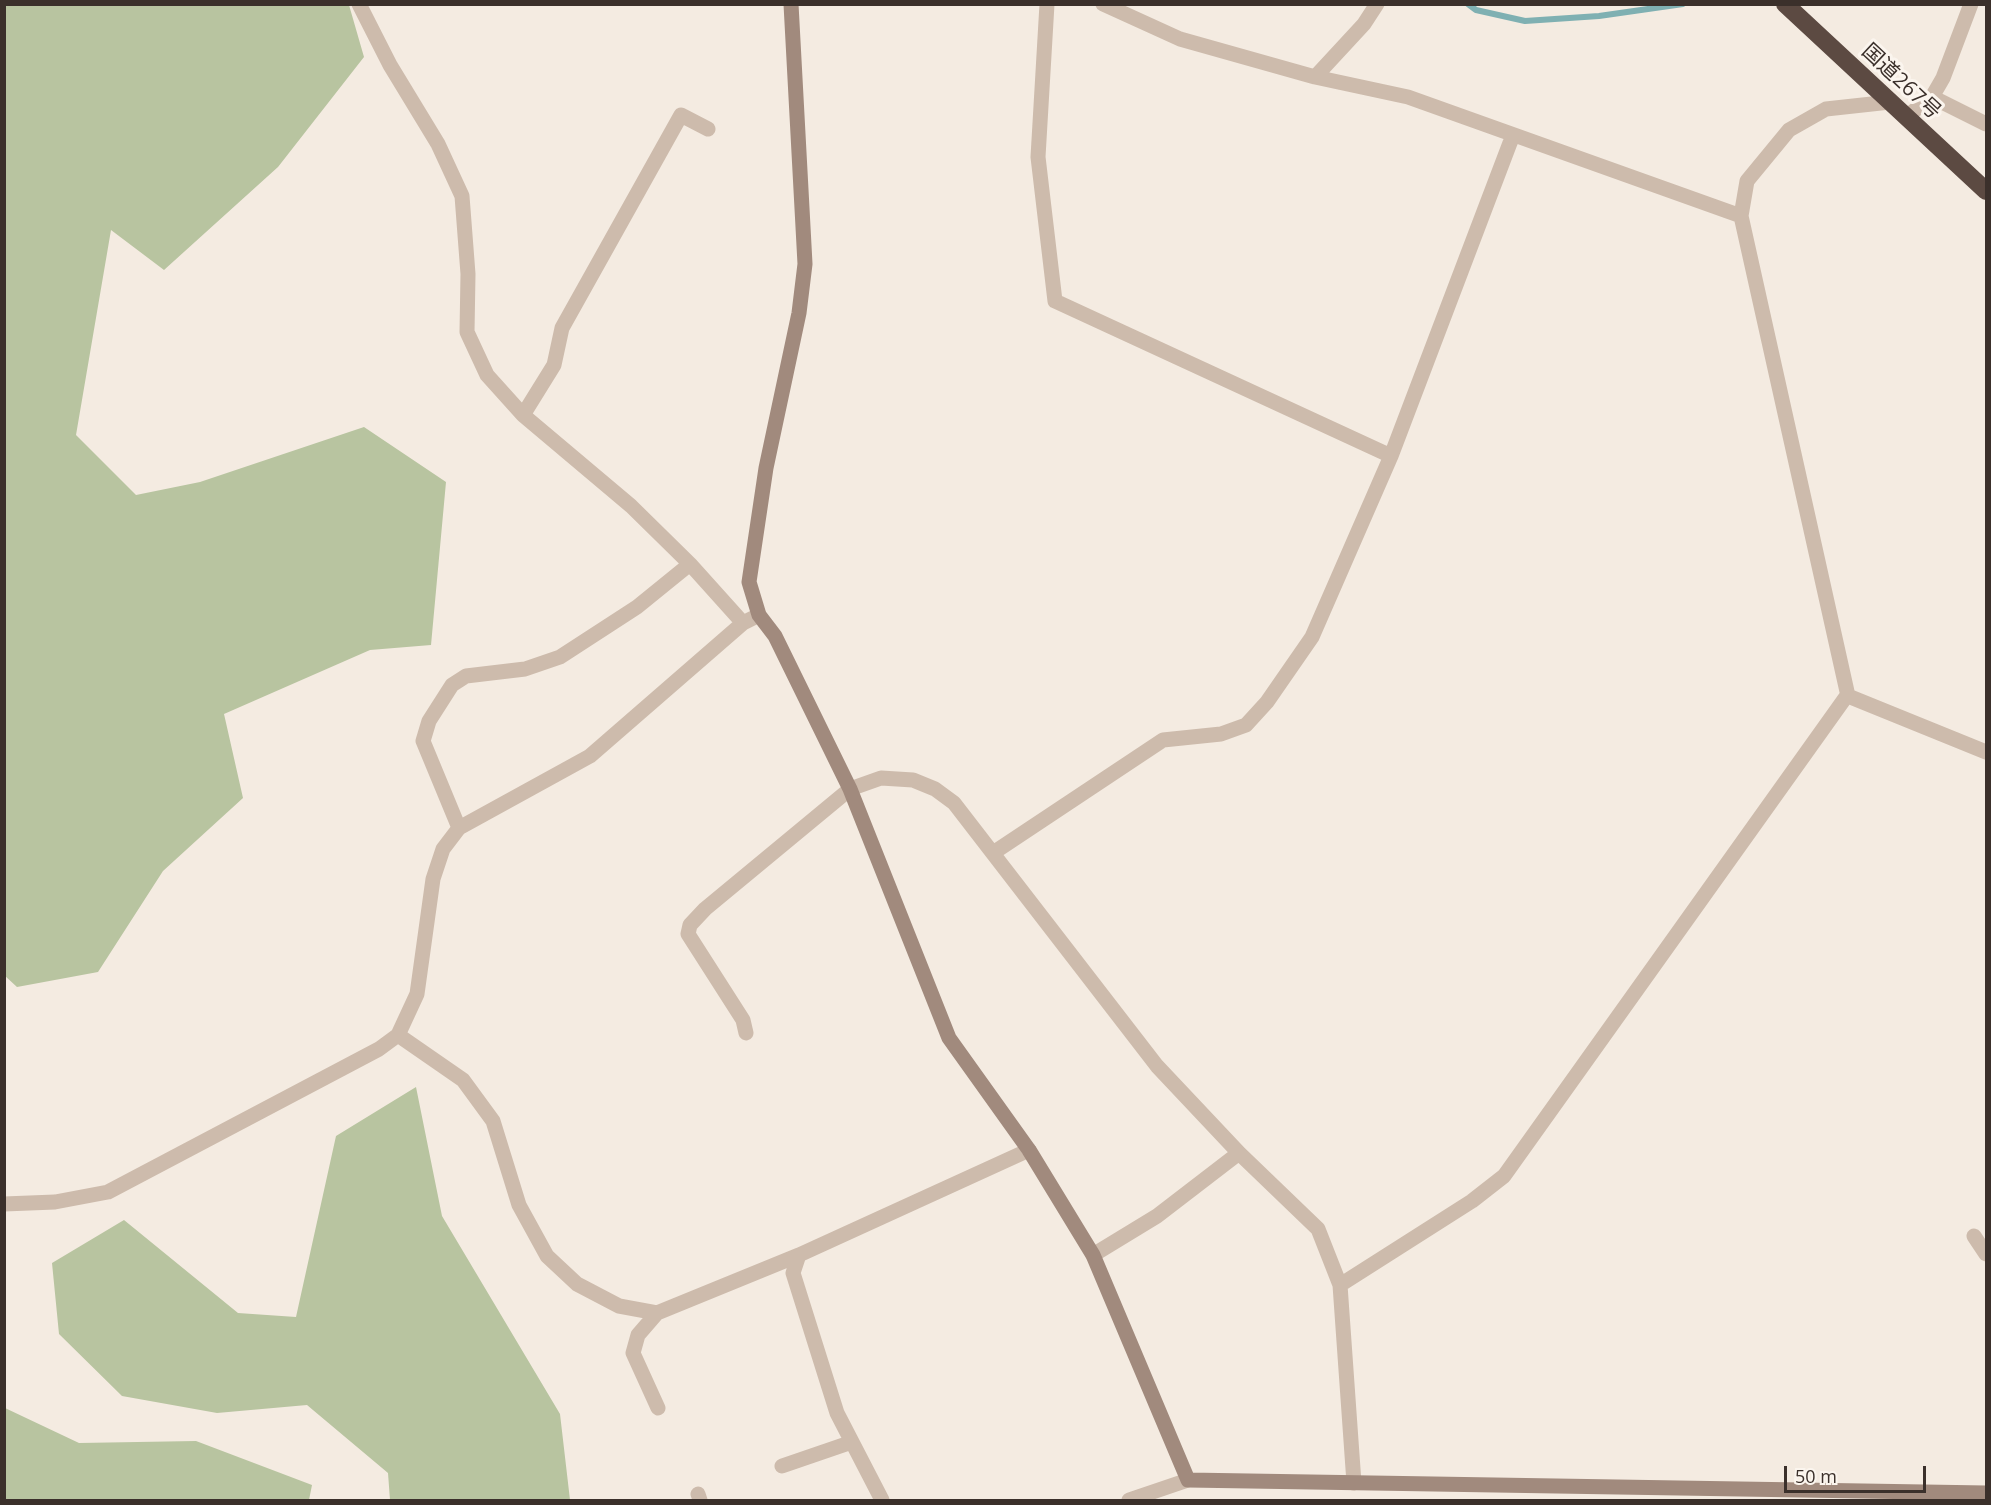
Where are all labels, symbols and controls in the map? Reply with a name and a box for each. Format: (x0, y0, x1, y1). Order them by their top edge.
street label: 国道267号 (1856, 39, 1946, 125)
scale bar (1787, 1454, 1930, 1492)
text: 50 m (1795, 1464, 1837, 1488)

